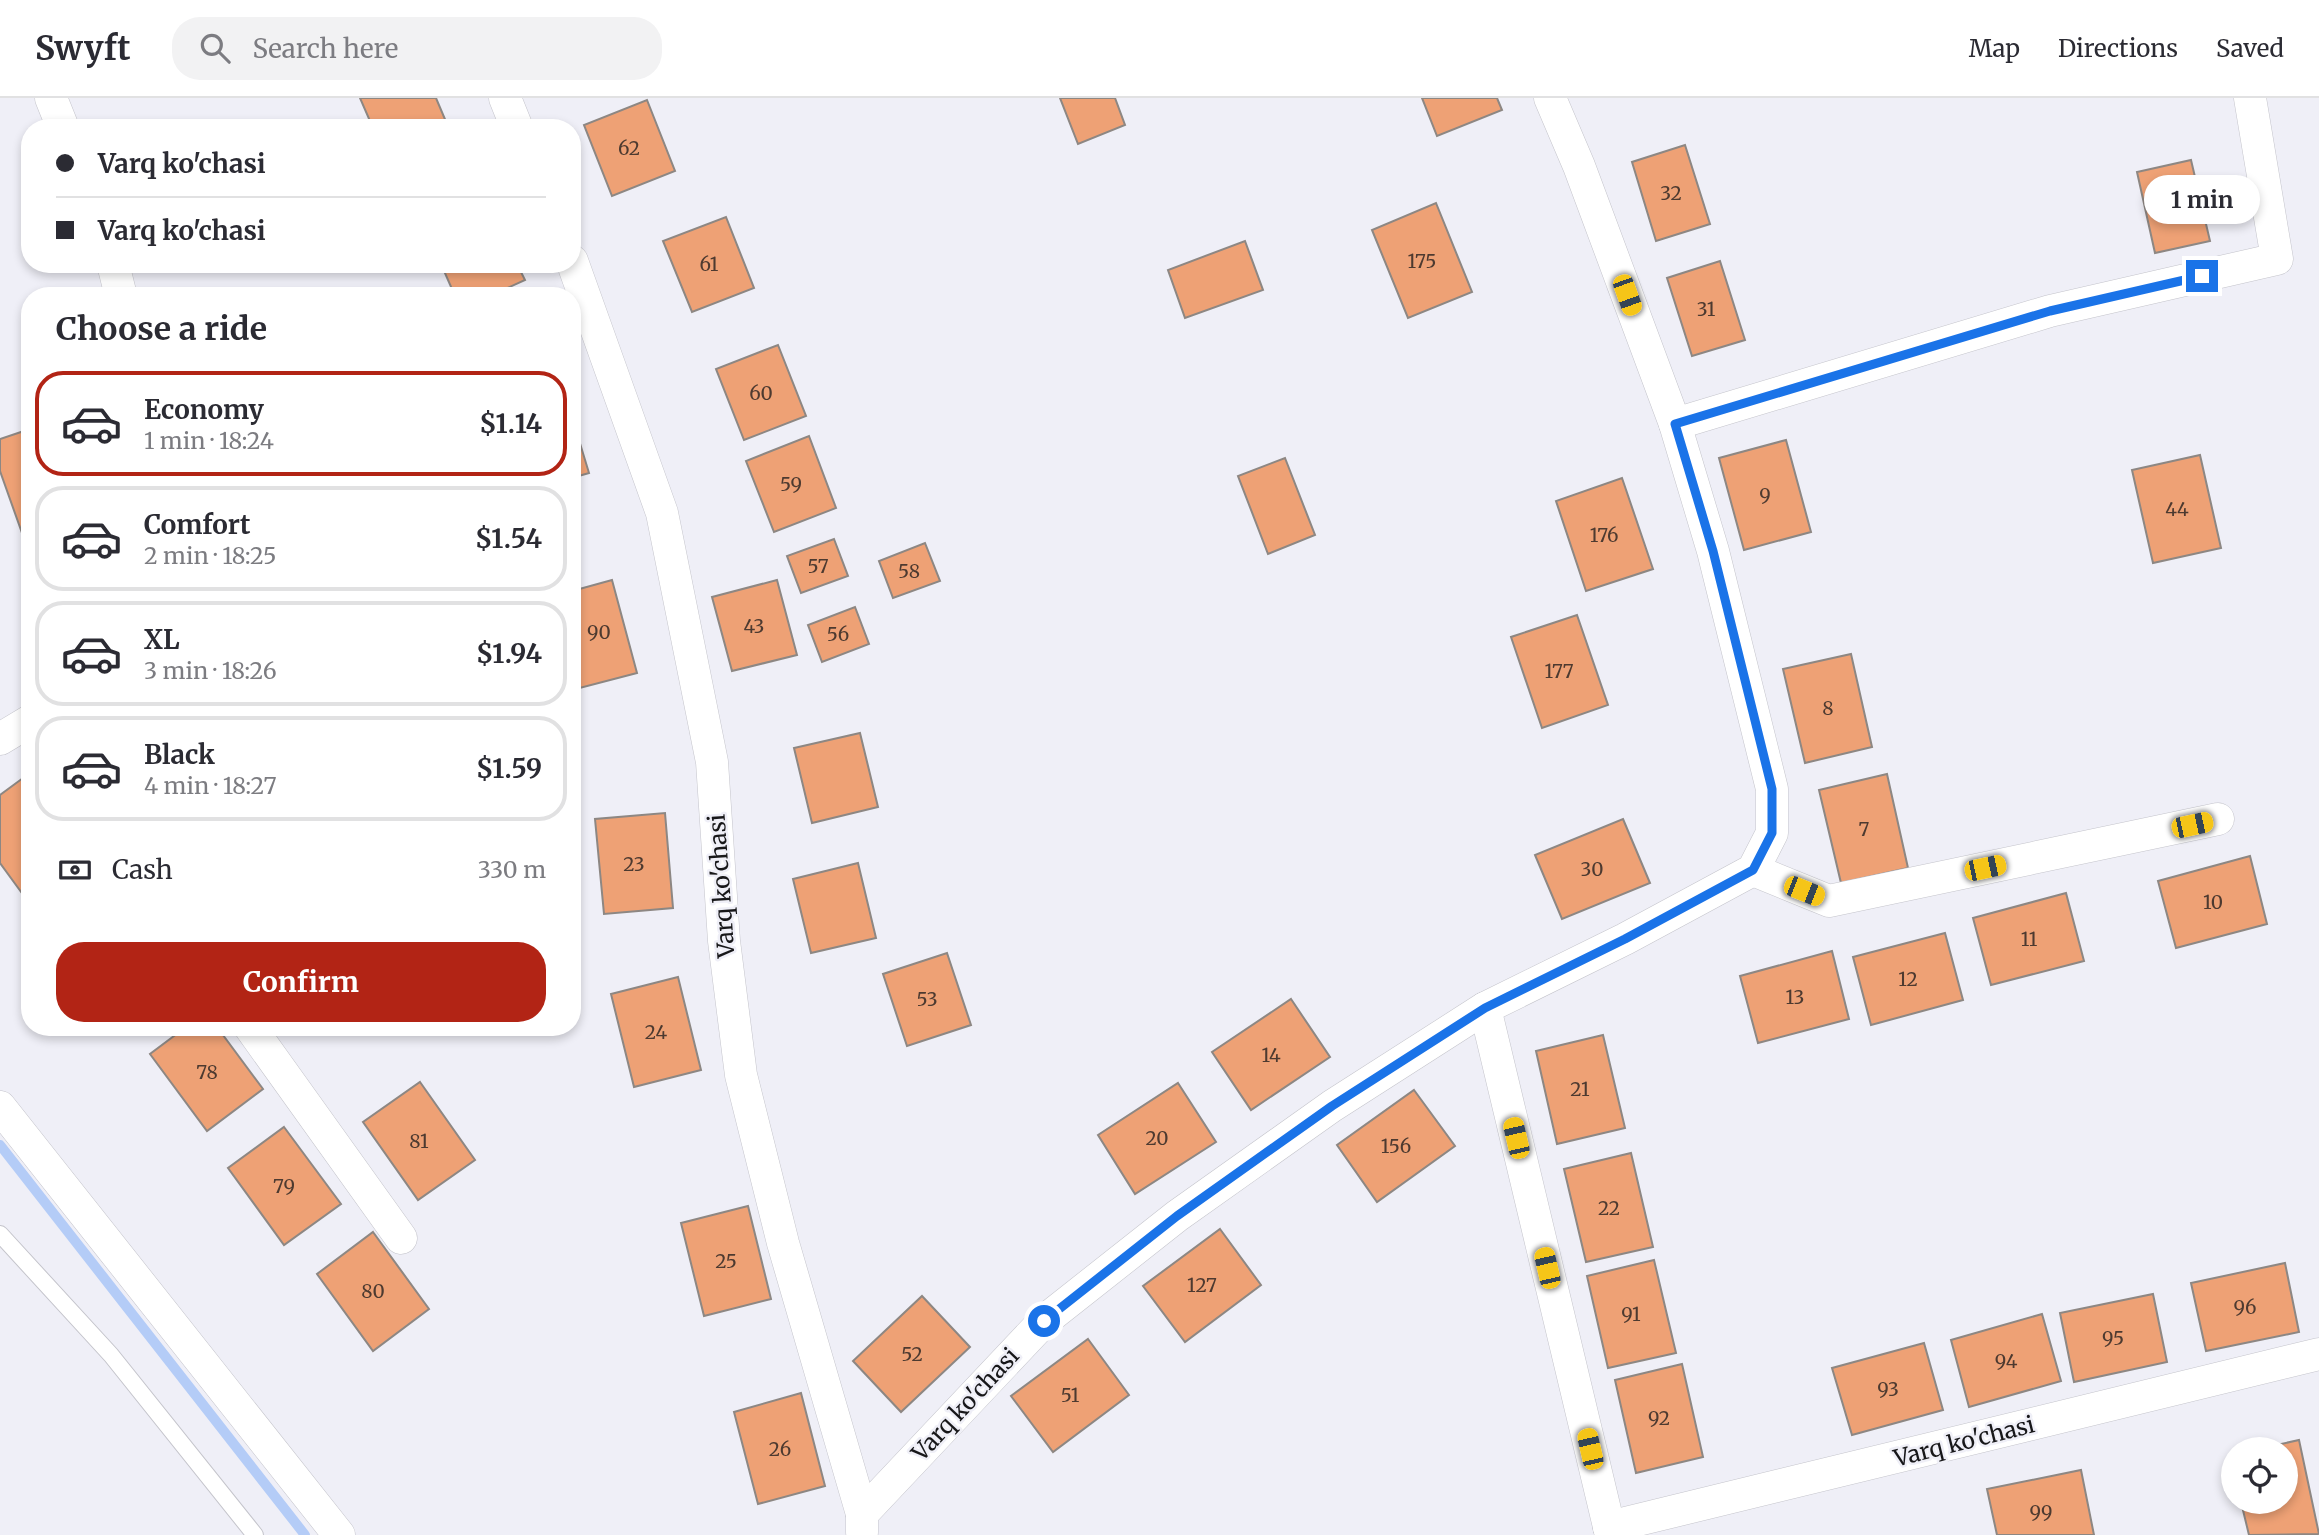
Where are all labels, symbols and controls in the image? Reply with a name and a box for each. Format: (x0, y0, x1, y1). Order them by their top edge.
search box (172, 17, 662, 80)
text: Swyft (35, 28, 130, 69)
icon: search (196, 29, 234, 67)
text: Search here (252, 32, 398, 65)
text: Map (1969, 33, 2020, 64)
text: Directions (2058, 33, 2178, 64)
text: Saved (2216, 33, 2284, 64)
house number: 62 (618, 136, 640, 160)
text: Varq ko'chasi (98, 147, 266, 180)
callout: 1 min (2144, 174, 2260, 223)
house number: 32 (1660, 181, 1682, 205)
text: 1 min (2171, 185, 2233, 214)
text: Varq ko'chasi (98, 214, 266, 247)
house number: 175 (1408, 249, 1436, 273)
house number: 61 (700, 252, 719, 276)
route end (2186, 260, 2218, 292)
car (1610, 272, 1645, 318)
house number: 31 (1697, 297, 1716, 321)
text: Choose a ride (56, 309, 267, 349)
house number: 60 (749, 381, 773, 405)
icon: car (60, 392, 123, 455)
text: Economy (144, 393, 264, 426)
text: $1.14 (479, 407, 542, 440)
text: 1 min · 18:24 (144, 426, 274, 455)
house number: 59 (780, 472, 802, 496)
house number: 9 (1759, 483, 1771, 507)
house number: 44 (2165, 497, 2189, 521)
icon: car (60, 507, 123, 570)
text: Comfort (144, 508, 250, 541)
text: $1.54 (475, 522, 542, 555)
house number: 176 (1590, 523, 1618, 547)
text: 2 min · 18:25 (144, 541, 276, 570)
house number: 57 (807, 554, 829, 578)
house number: 58 (898, 559, 920, 583)
house number: 43 (744, 614, 764, 638)
house number: 90 (587, 620, 611, 644)
icon: car (60, 622, 123, 685)
house number: 56 (827, 622, 849, 646)
text: XL (144, 623, 180, 656)
text: $1.94 (476, 637, 542, 670)
text: 3 min · 18:26 (144, 656, 277, 685)
house number: 177 (1544, 659, 1574, 683)
house number: 8 (1822, 696, 1834, 720)
icon: car (60, 737, 123, 800)
text: Black (144, 738, 215, 771)
text: $1.59 (476, 752, 542, 785)
text: 4 min · 18:27 (144, 771, 277, 800)
car (2170, 810, 2215, 840)
street label: Varq ko'chasi (702, 813, 741, 960)
house number: 7 (1859, 817, 1870, 841)
icon: cash (56, 851, 94, 889)
house number: 23 (623, 852, 645, 876)
text: Cash (112, 853, 173, 886)
car (1963, 853, 2008, 883)
text: 330 m (478, 855, 546, 884)
house number: 30 (1581, 857, 1603, 881)
car (1781, 873, 1828, 909)
house number: 10 (2203, 890, 2223, 914)
house number: 11 (2021, 927, 2038, 951)
button: Confirm (56, 942, 546, 1022)
house number: 12 (1898, 967, 1918, 991)
house number: 13 (1786, 985, 1804, 1009)
house number: 53 (916, 987, 938, 1011)
house number: 24 (645, 1020, 668, 1044)
house number: 14 (1261, 1043, 1281, 1067)
house number: 78 (196, 1060, 218, 1084)
house number: 21 (1570, 1077, 1590, 1101)
car (1502, 1115, 1531, 1161)
house number: 20 (1145, 1126, 1169, 1150)
house number: 81 (409, 1129, 429, 1153)
house number: 156 (1381, 1134, 1411, 1158)
house number: 79 (273, 1174, 295, 1198)
house number: 22 (1598, 1196, 1620, 1220)
car (1533, 1245, 1562, 1291)
house number: 25 (715, 1249, 737, 1273)
house number: 127 (1187, 1273, 1217, 1297)
house number: 80 (361, 1279, 385, 1303)
house number: 96 (2234, 1295, 2256, 1319)
house number: 91 (1621, 1302, 1641, 1326)
route start (1028, 1305, 1060, 1337)
house number: 95 (2102, 1326, 2124, 1350)
street label: Varq ko'chasi (905, 1341, 1025, 1467)
house number: 52 (901, 1342, 923, 1366)
house number: 94 (1995, 1349, 2018, 1373)
house number: 93 (1877, 1377, 1899, 1401)
house number: 51 (1061, 1383, 1080, 1407)
house number: 92 (1648, 1406, 1670, 1430)
street label: Varq ko'chasi (1890, 1410, 2037, 1473)
car (1576, 1426, 1605, 1472)
house number: 26 (769, 1437, 791, 1461)
map controls (2221, 1437, 2298, 1514)
button: locate (2221, 1437, 2298, 1514)
house number: 99 (2030, 1500, 2053, 1524)

